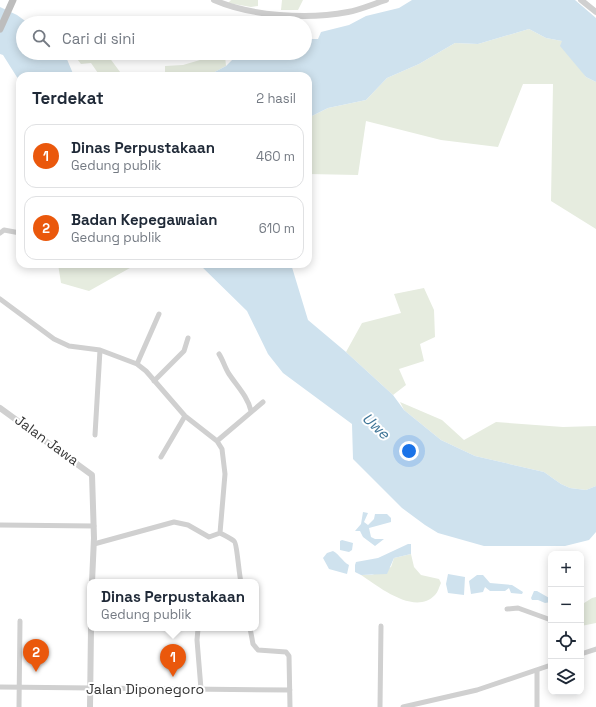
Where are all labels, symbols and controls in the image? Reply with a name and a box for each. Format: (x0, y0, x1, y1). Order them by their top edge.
search box (16, 16, 312, 60)
icon: search (30, 27, 52, 49)
text: Cari di sini (62, 29, 135, 48)
text: Terdekat (32, 87, 104, 109)
text: 2 hasil (256, 90, 296, 107)
text: Dinas Perpustakaan (71, 138, 215, 157)
text: 1 (43, 148, 49, 165)
text: 460 m (256, 148, 295, 165)
text: Gedung publik (71, 157, 161, 174)
text: Badan Kepegawaian (71, 210, 217, 229)
text: 2 (42, 220, 50, 237)
text: 610 m (259, 220, 295, 237)
text: Gedung publik (71, 229, 161, 246)
water label: Uwe (359, 408, 395, 444)
street label: Jalan Jawa (11, 411, 83, 469)
your location (399, 441, 419, 461)
map controls (548, 551, 584, 695)
button: + (548, 551, 584, 587)
popup (87, 579, 259, 631)
text: Dinas Perpustakaan (101, 587, 245, 606)
button: − (548, 587, 584, 623)
text: Gedung publik (101, 606, 191, 623)
button: locate (548, 623, 584, 659)
pin: 2 (23, 639, 49, 672)
pin: 1 (160, 644, 186, 677)
button: layers (548, 659, 584, 695)
street label: Jalan Diponegoro (86, 680, 204, 698)

